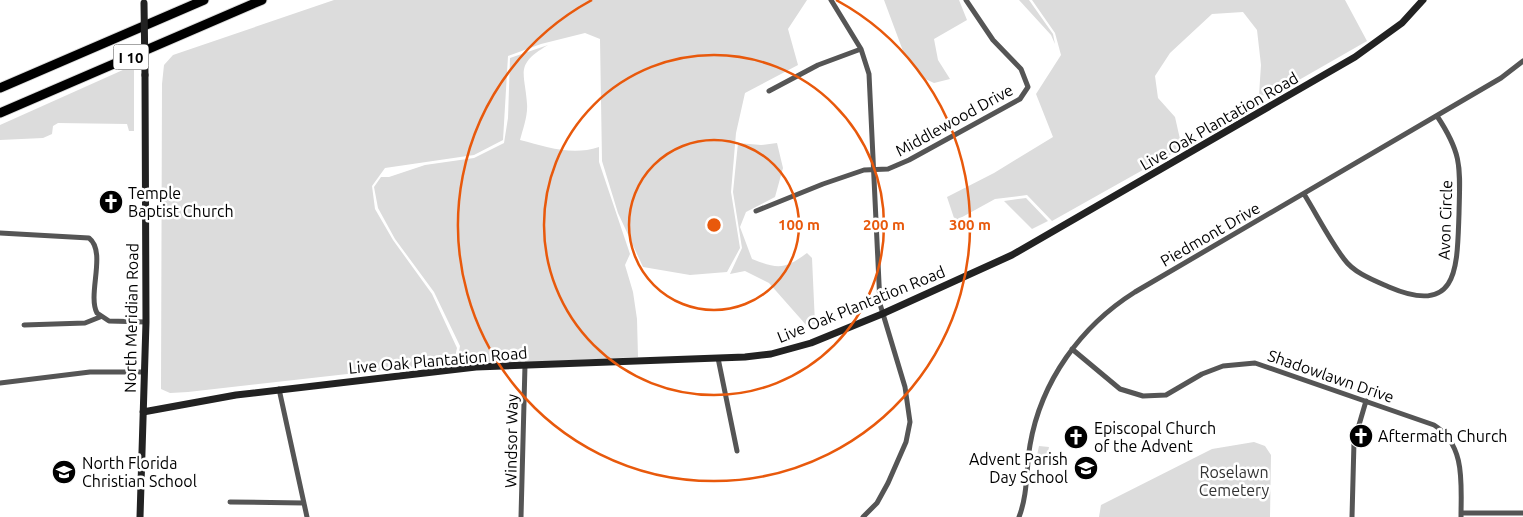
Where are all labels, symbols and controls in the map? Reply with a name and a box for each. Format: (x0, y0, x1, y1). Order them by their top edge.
road number: I 10 (114, 44, 148, 70)
street label: Live Oak Plantation Road (1137, 68, 1301, 174)
street label: Middlewood Drive (892, 80, 1016, 160)
street label: Avon Circle (1435, 180, 1455, 260)
place label: Temple Baptist Church (128, 184, 234, 220)
church icon: Temple Baptist Church (98, 189, 124, 215)
street label: Piedmont Drive (1157, 198, 1263, 270)
centre of rings (705, 216, 723, 234)
text: 100 m (778, 216, 820, 233)
text: 200 m (863, 216, 905, 233)
text: 300 m (949, 216, 991, 233)
street label: North Meridian Road (121, 243, 141, 393)
street label: Live Oak Plantation Road (774, 262, 948, 346)
street label: Live Oak Plantation Road (348, 343, 528, 377)
street label: Shadowlawn Drive (1266, 346, 1396, 406)
street label: Windsor Way (501, 394, 521, 488)
place label: Episcopal Church of the Advent (1094, 419, 1216, 455)
church icon: Aftermath Church (1348, 423, 1374, 449)
church icon: Episcopal Church of the Advent (1063, 424, 1089, 450)
place label: Aftermath Church (1378, 427, 1507, 445)
place label: Advent Parish Day School (969, 450, 1068, 486)
place label: North Florida Christian School (82, 454, 197, 490)
school or university icon: Advent Parish Day School (1073, 455, 1099, 481)
school or university icon: North Florida Christian School (51, 459, 77, 485)
park label: Roselawn Cemetery (1199, 463, 1270, 499)

